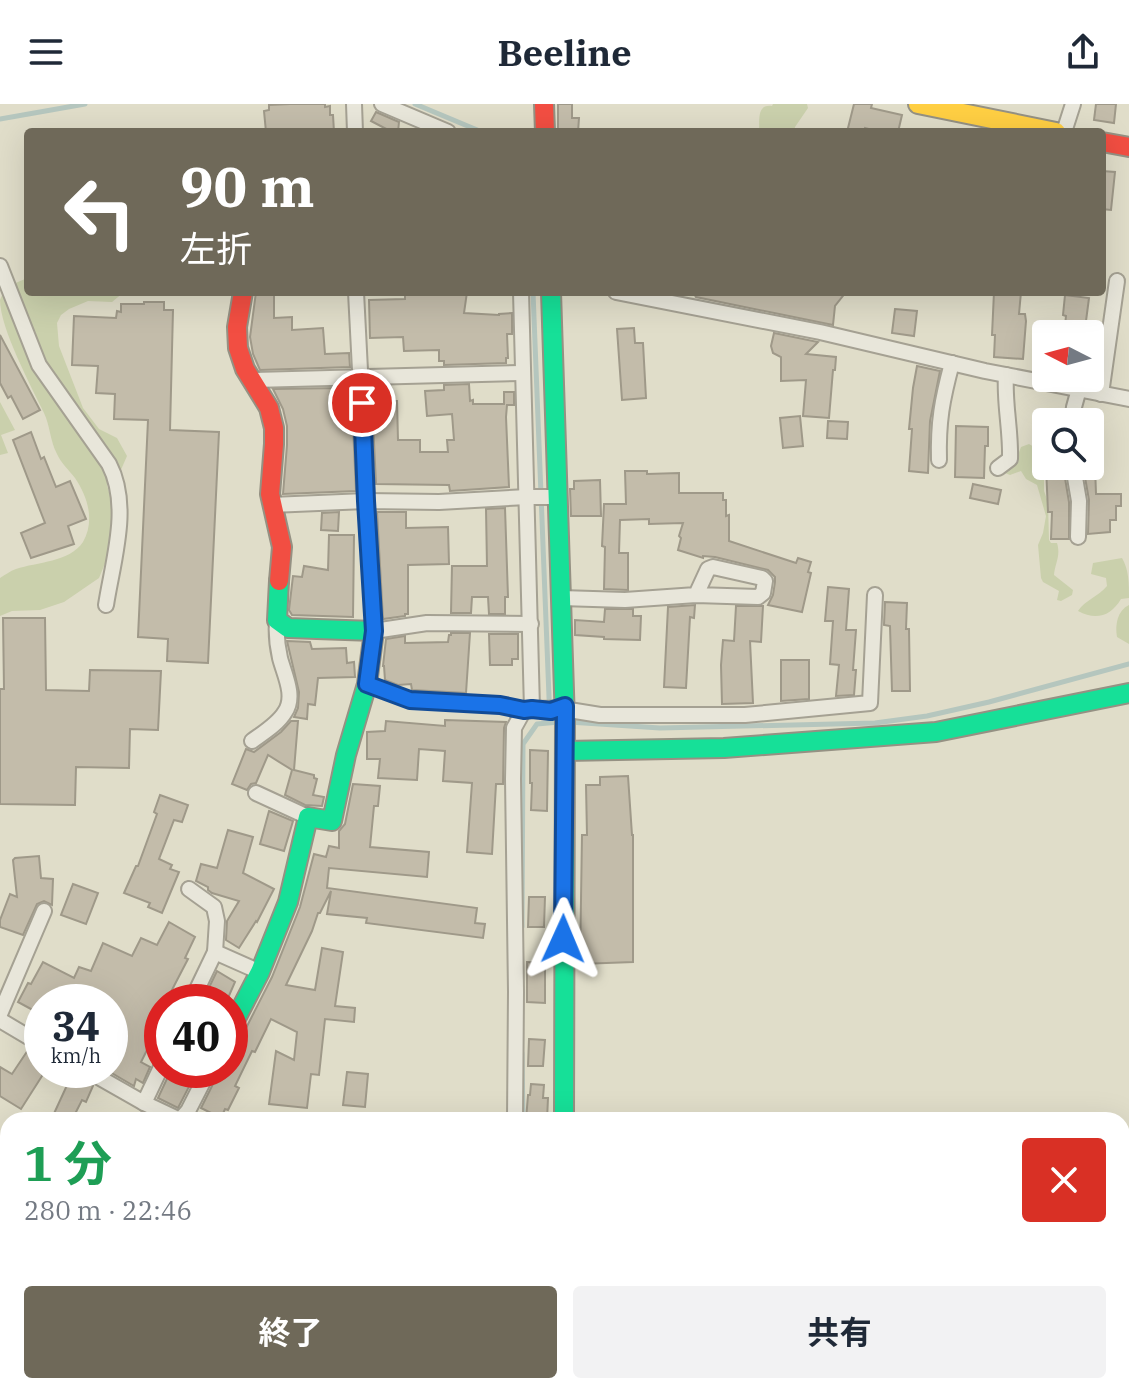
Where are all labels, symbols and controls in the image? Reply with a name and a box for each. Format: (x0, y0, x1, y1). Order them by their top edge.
text: Beeline (497, 29, 632, 76)
icon: menu (24, 30, 68, 74)
icon: share (1061, 30, 1105, 74)
text: 90 m (180, 150, 315, 222)
icon: left (48, 160, 152, 264)
text: 左折 (180, 225, 252, 272)
north arrow (1032, 320, 1104, 392)
map controls (1032, 320, 1104, 480)
pin (328, 369, 396, 437)
icon: arrive (340, 381, 384, 425)
button: search (1032, 408, 1104, 480)
position arrow (521, 897, 605, 981)
speed limit sign: 40 (144, 984, 248, 1088)
text: 34 (52, 1000, 100, 1052)
text: km/h (51, 1042, 101, 1069)
text: 1 分 (24, 1132, 112, 1194)
button: close (1022, 1138, 1106, 1222)
text: 280 m · 22:46 (24, 1193, 192, 1227)
button: 終了 (24, 1286, 557, 1378)
button: 共有 (573, 1286, 1106, 1378)

